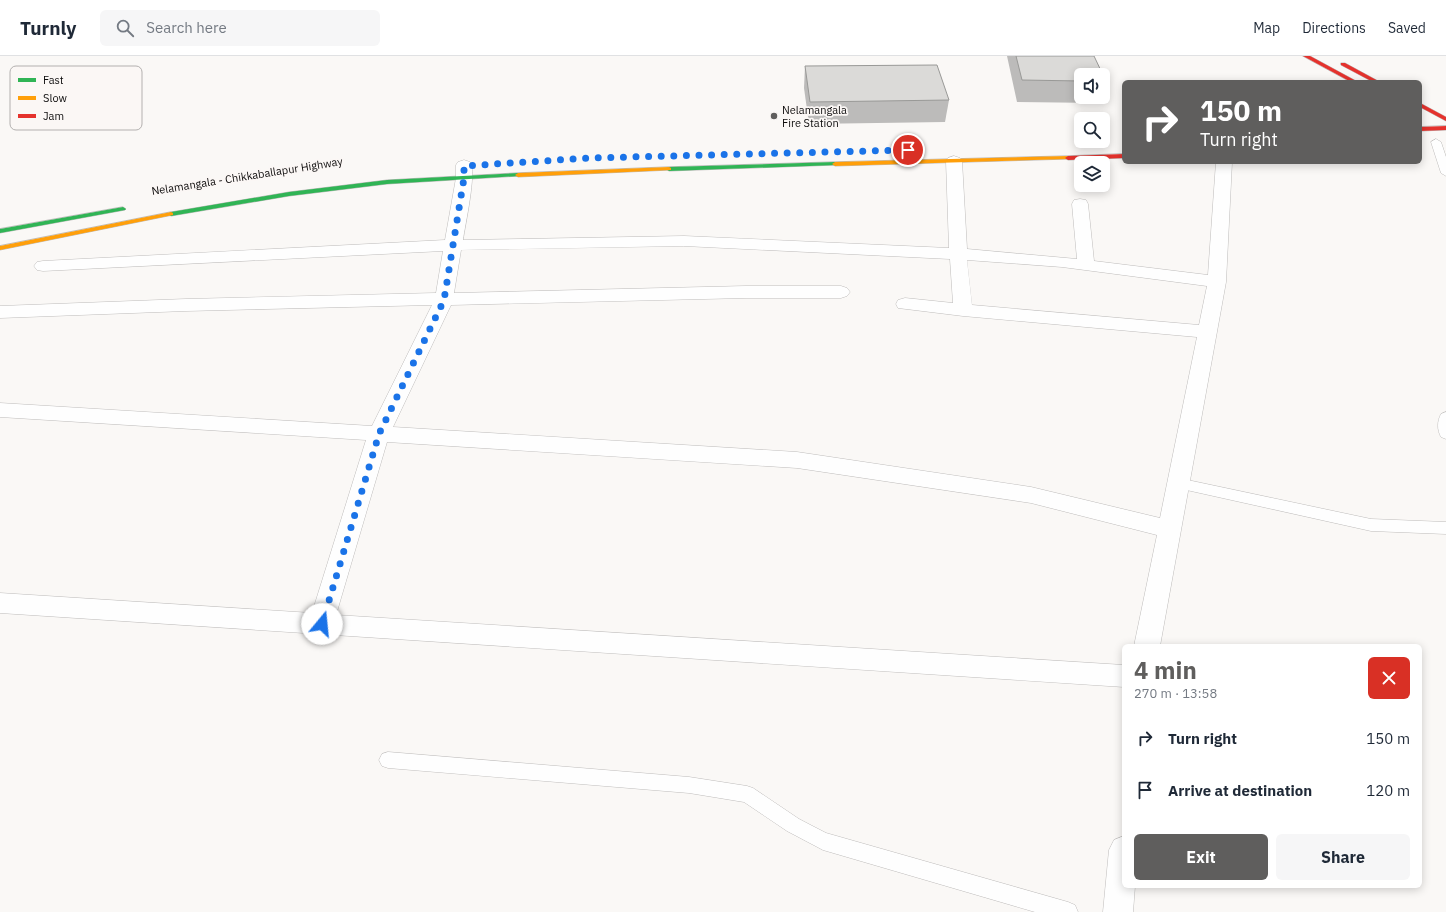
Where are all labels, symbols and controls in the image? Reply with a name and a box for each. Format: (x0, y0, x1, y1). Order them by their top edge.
search box (100, 10, 380, 46)
text: Turnly (20, 16, 76, 40)
icon: search (114, 17, 136, 39)
text: Search here (146, 18, 227, 37)
text: Map (1253, 19, 1280, 37)
text: Directions (1302, 19, 1366, 37)
text: Saved (1388, 19, 1426, 37)
legend (10, 66, 142, 130)
map controls (1074, 68, 1110, 192)
button: sound (1074, 68, 1110, 104)
text: Fast (43, 73, 64, 87)
text: Slow (43, 91, 67, 105)
text: 150 m (1200, 92, 1282, 129)
icon: right (1134, 96, 1186, 148)
place label: Nelamangala Fire Station (782, 103, 847, 130)
text: Jam (43, 109, 64, 123)
marker: Nelamangala Fire Station (769, 111, 779, 121)
button: search (1074, 112, 1110, 148)
text: Turn right (1200, 128, 1278, 151)
pin (891, 133, 925, 167)
icon: arrive (897, 139, 919, 161)
street label: Nelamangala - Chikkaballapur Highway (150, 154, 344, 198)
button: layers (1074, 156, 1110, 192)
position arrow (301, 603, 343, 645)
text: 4 min (1134, 654, 1197, 686)
button: close (1368, 657, 1410, 699)
text: 270 m · 13:58 (1134, 685, 1217, 702)
icon: right (1134, 727, 1156, 749)
text: Turn right (1168, 729, 1237, 748)
text: 150 m (1366, 729, 1410, 748)
icon: arrive (1134, 779, 1156, 801)
text: Arrive at destination (1168, 781, 1312, 800)
text: 120 m (1366, 781, 1410, 800)
button: Exit (1134, 834, 1268, 880)
button: Share (1276, 834, 1410, 880)

